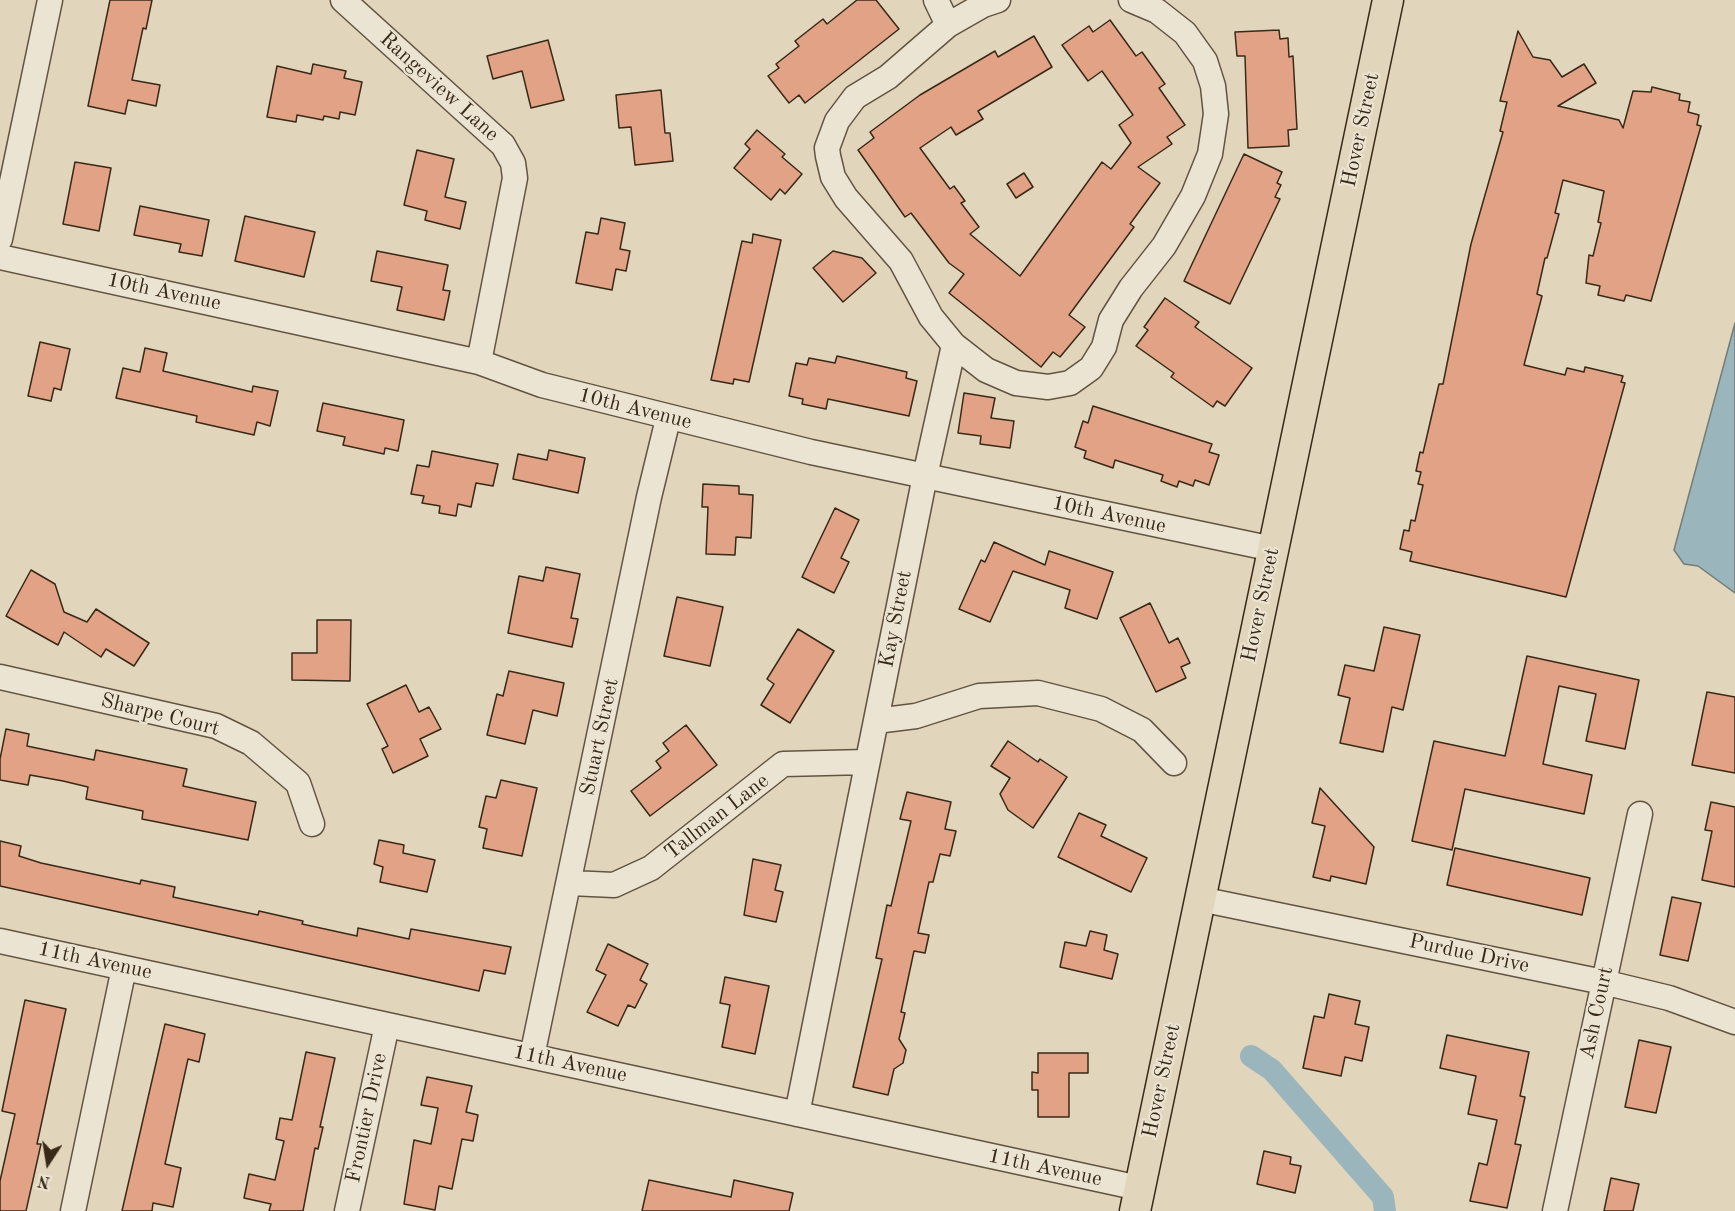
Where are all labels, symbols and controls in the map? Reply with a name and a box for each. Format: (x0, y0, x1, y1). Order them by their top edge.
street label: Rangeview Lane (374, 27, 504, 147)
street label: Hover Street (1337, 71, 1385, 189)
street label: 10th Avenue (105, 268, 223, 316)
street label: 10th Avenue (576, 383, 694, 435)
street label: 10th Avenue (1050, 491, 1168, 539)
street label: Hover Street (1237, 546, 1285, 664)
street label: Kay Street (874, 568, 918, 670)
street label: Stuart Street (575, 676, 625, 798)
street label: Sharpe Court (98, 688, 222, 742)
street label: Tallman Lane (660, 768, 774, 866)
street label: Purdue Drive (1407, 929, 1531, 979)
street label: 11th Avenue (36, 937, 154, 985)
street label: Ash Court (1575, 964, 1619, 1062)
street label: Hover Street (1138, 1022, 1186, 1140)
street label: 11th Avenue (511, 1040, 629, 1088)
street label: Frontier Drive (341, 1051, 393, 1185)
north arrow (18, 1133, 78, 1193)
street label: 11th Avenue (986, 1144, 1104, 1192)
text: N (37, 1172, 52, 1190)

